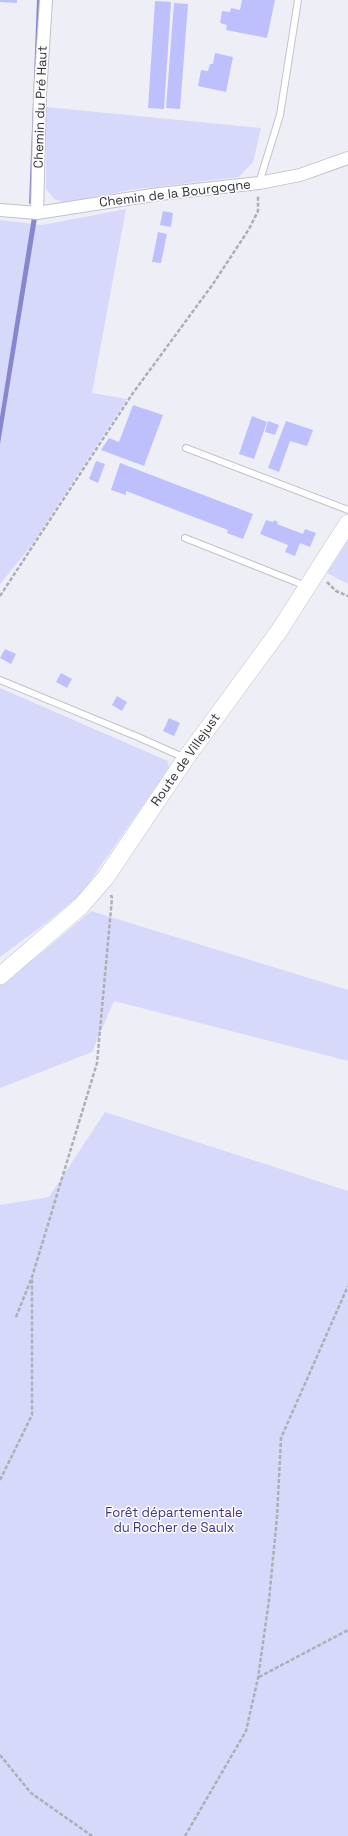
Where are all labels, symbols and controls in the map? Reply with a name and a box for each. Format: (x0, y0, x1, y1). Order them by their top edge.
street label: Chemin du Pré Haut (31, 45, 51, 169)
street label: Chemin de la Bourgogne (98, 177, 252, 211)
street label: Route de Villejust (148, 711, 224, 809)
park label: Forêt départementale du Rocher de Saulx (105, 1505, 243, 1536)

